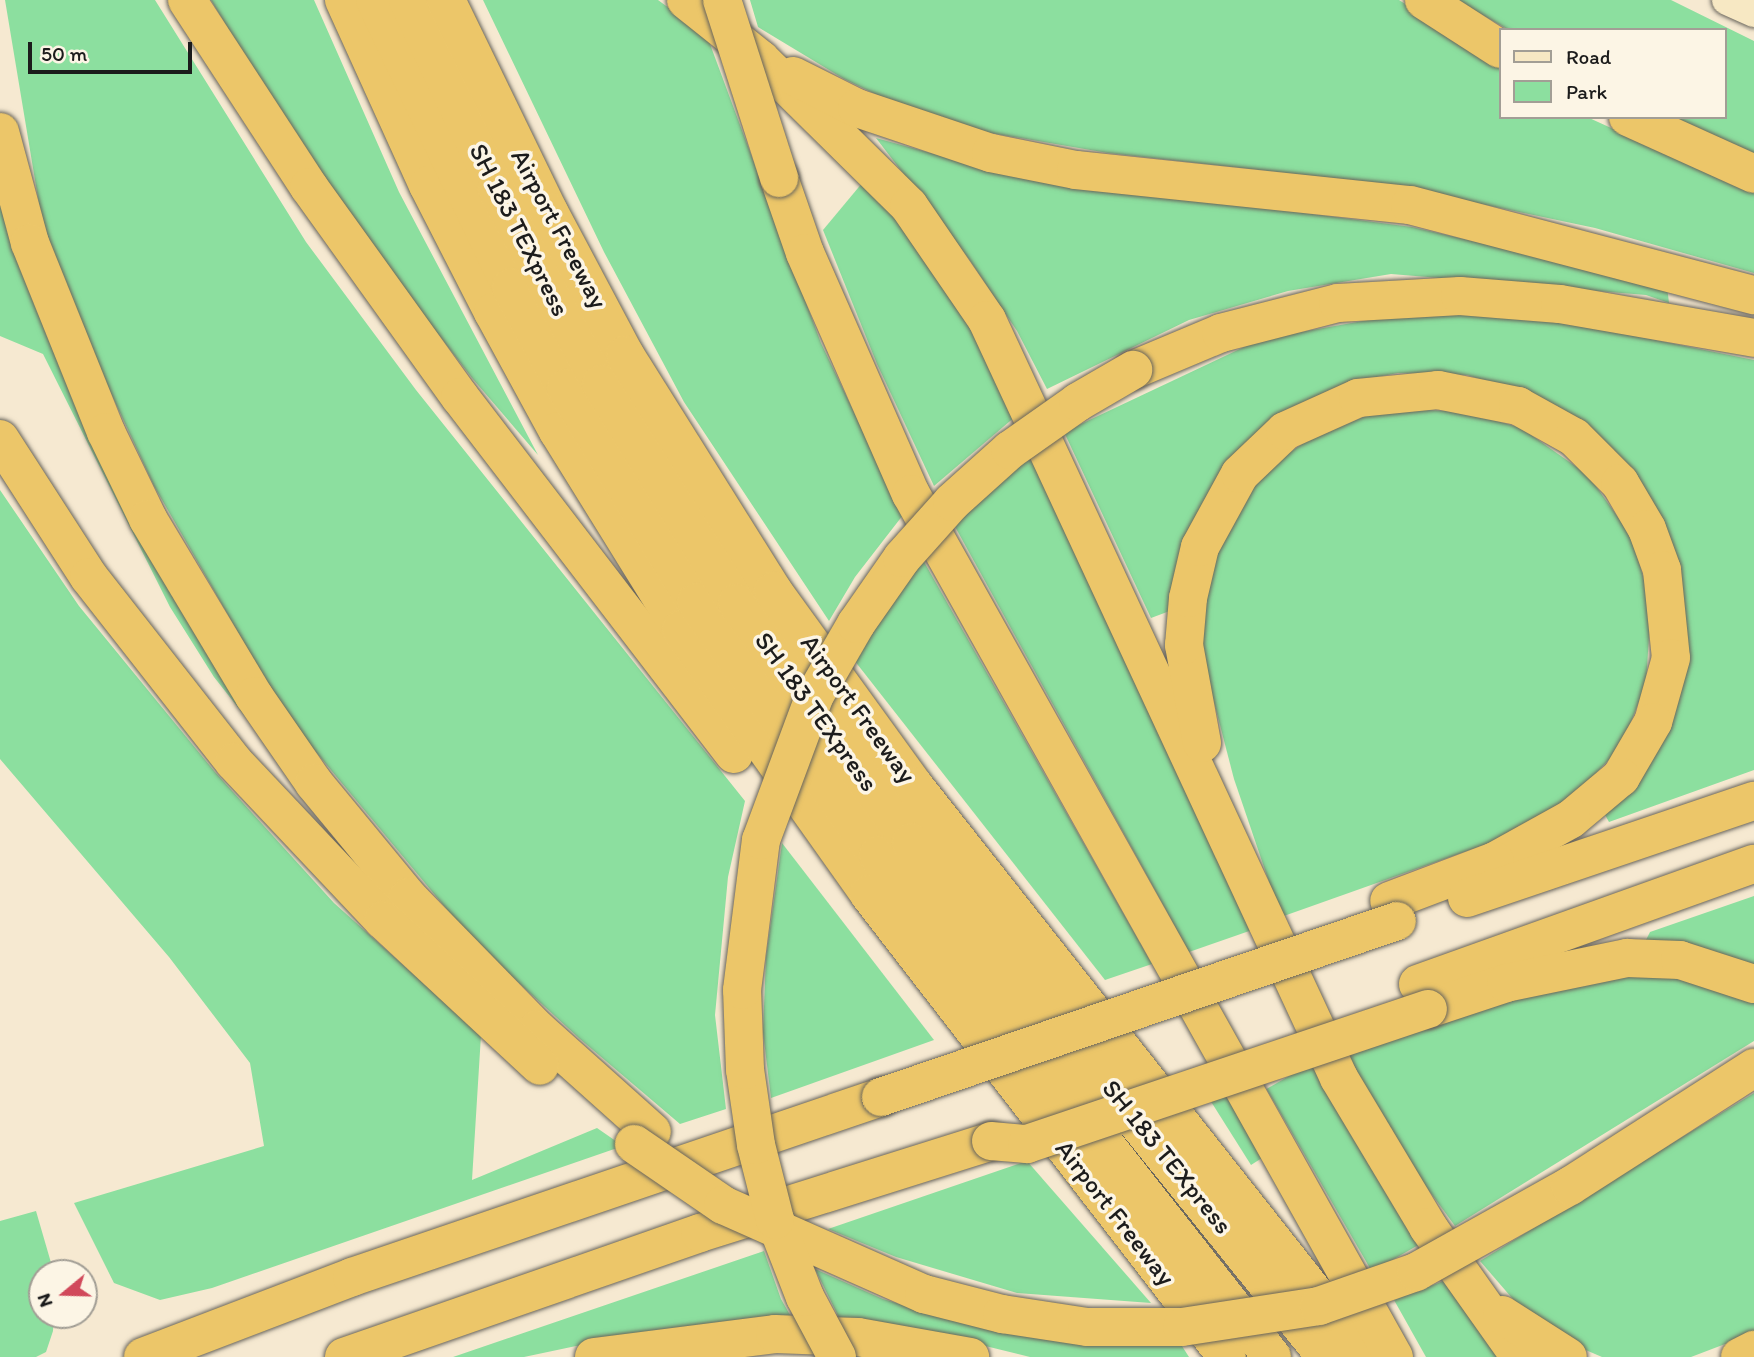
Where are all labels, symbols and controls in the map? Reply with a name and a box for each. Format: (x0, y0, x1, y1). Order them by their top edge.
scale bar (32, 28, 196, 72)
legend (1498, 28, 1726, 119)
text: 50 m (41, 41, 87, 66)
text: Road (1566, 44, 1611, 69)
text: Park (1566, 79, 1607, 104)
street label: SH 183 TEXpress (462, 139, 576, 321)
street label: Airport Freeway (504, 143, 614, 315)
street label: SH 183 TEXpress (748, 626, 884, 798)
street label: Airport Freeway (793, 628, 923, 790)
street label: SH 183 TEXpress (1095, 1074, 1239, 1240)
street label: Airport Freeway (1048, 1134, 1182, 1292)
north arrow (28, 1259, 98, 1329)
text: N (32, 1291, 58, 1310)

